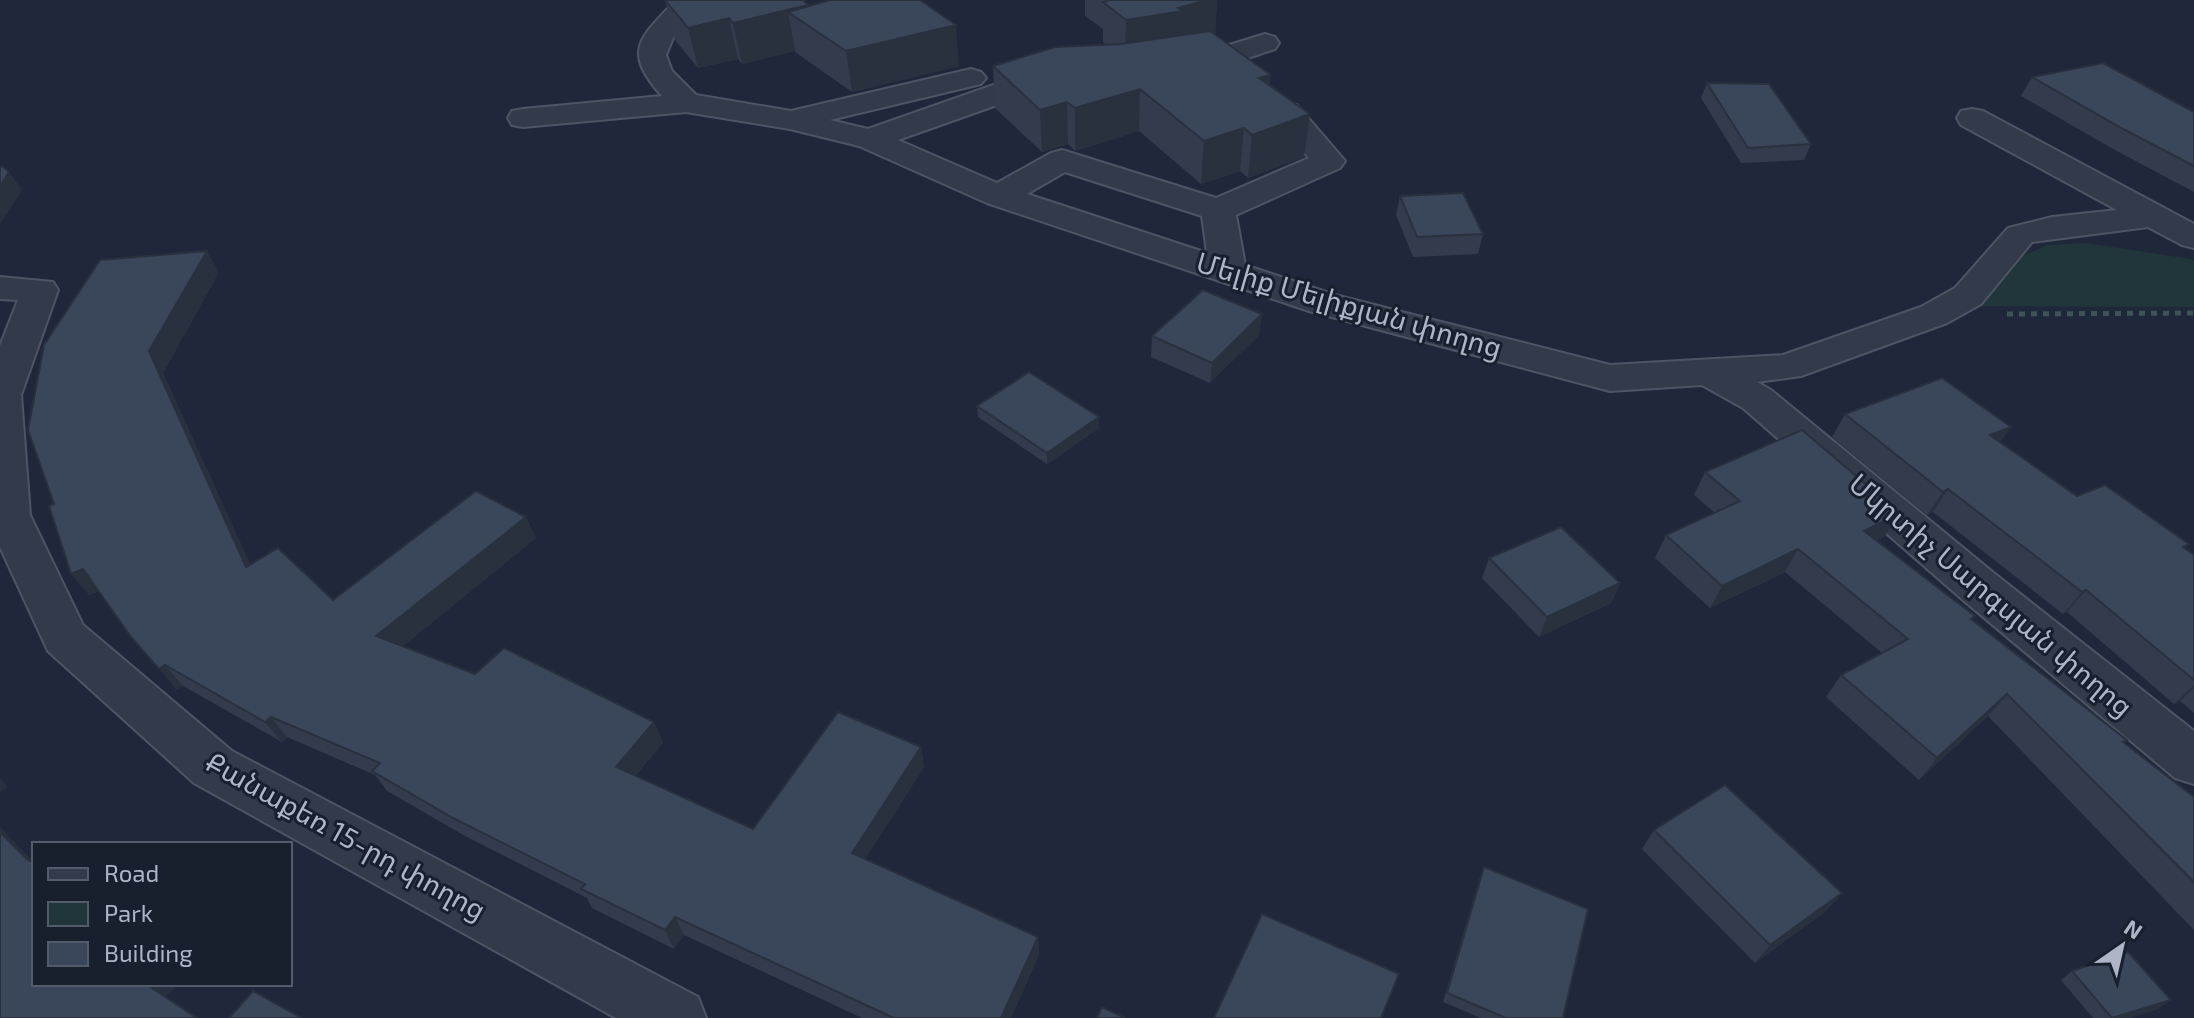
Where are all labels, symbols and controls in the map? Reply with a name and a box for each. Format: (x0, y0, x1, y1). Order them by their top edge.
street label: Մելիք Մելիքյան փողոց (1192, 244, 1506, 365)
street label: Մկրտիչ Սարգսյան փողոց (1842, 466, 2140, 724)
street label: Քանաքեռ 15-րդ փողոց (200, 744, 492, 927)
legend (32, 842, 292, 986)
text: Road (104, 858, 159, 887)
text: Park (104, 898, 153, 927)
north arrow (2082, 906, 2162, 986)
text: N (2120, 913, 2148, 944)
text: Building (104, 938, 193, 967)

